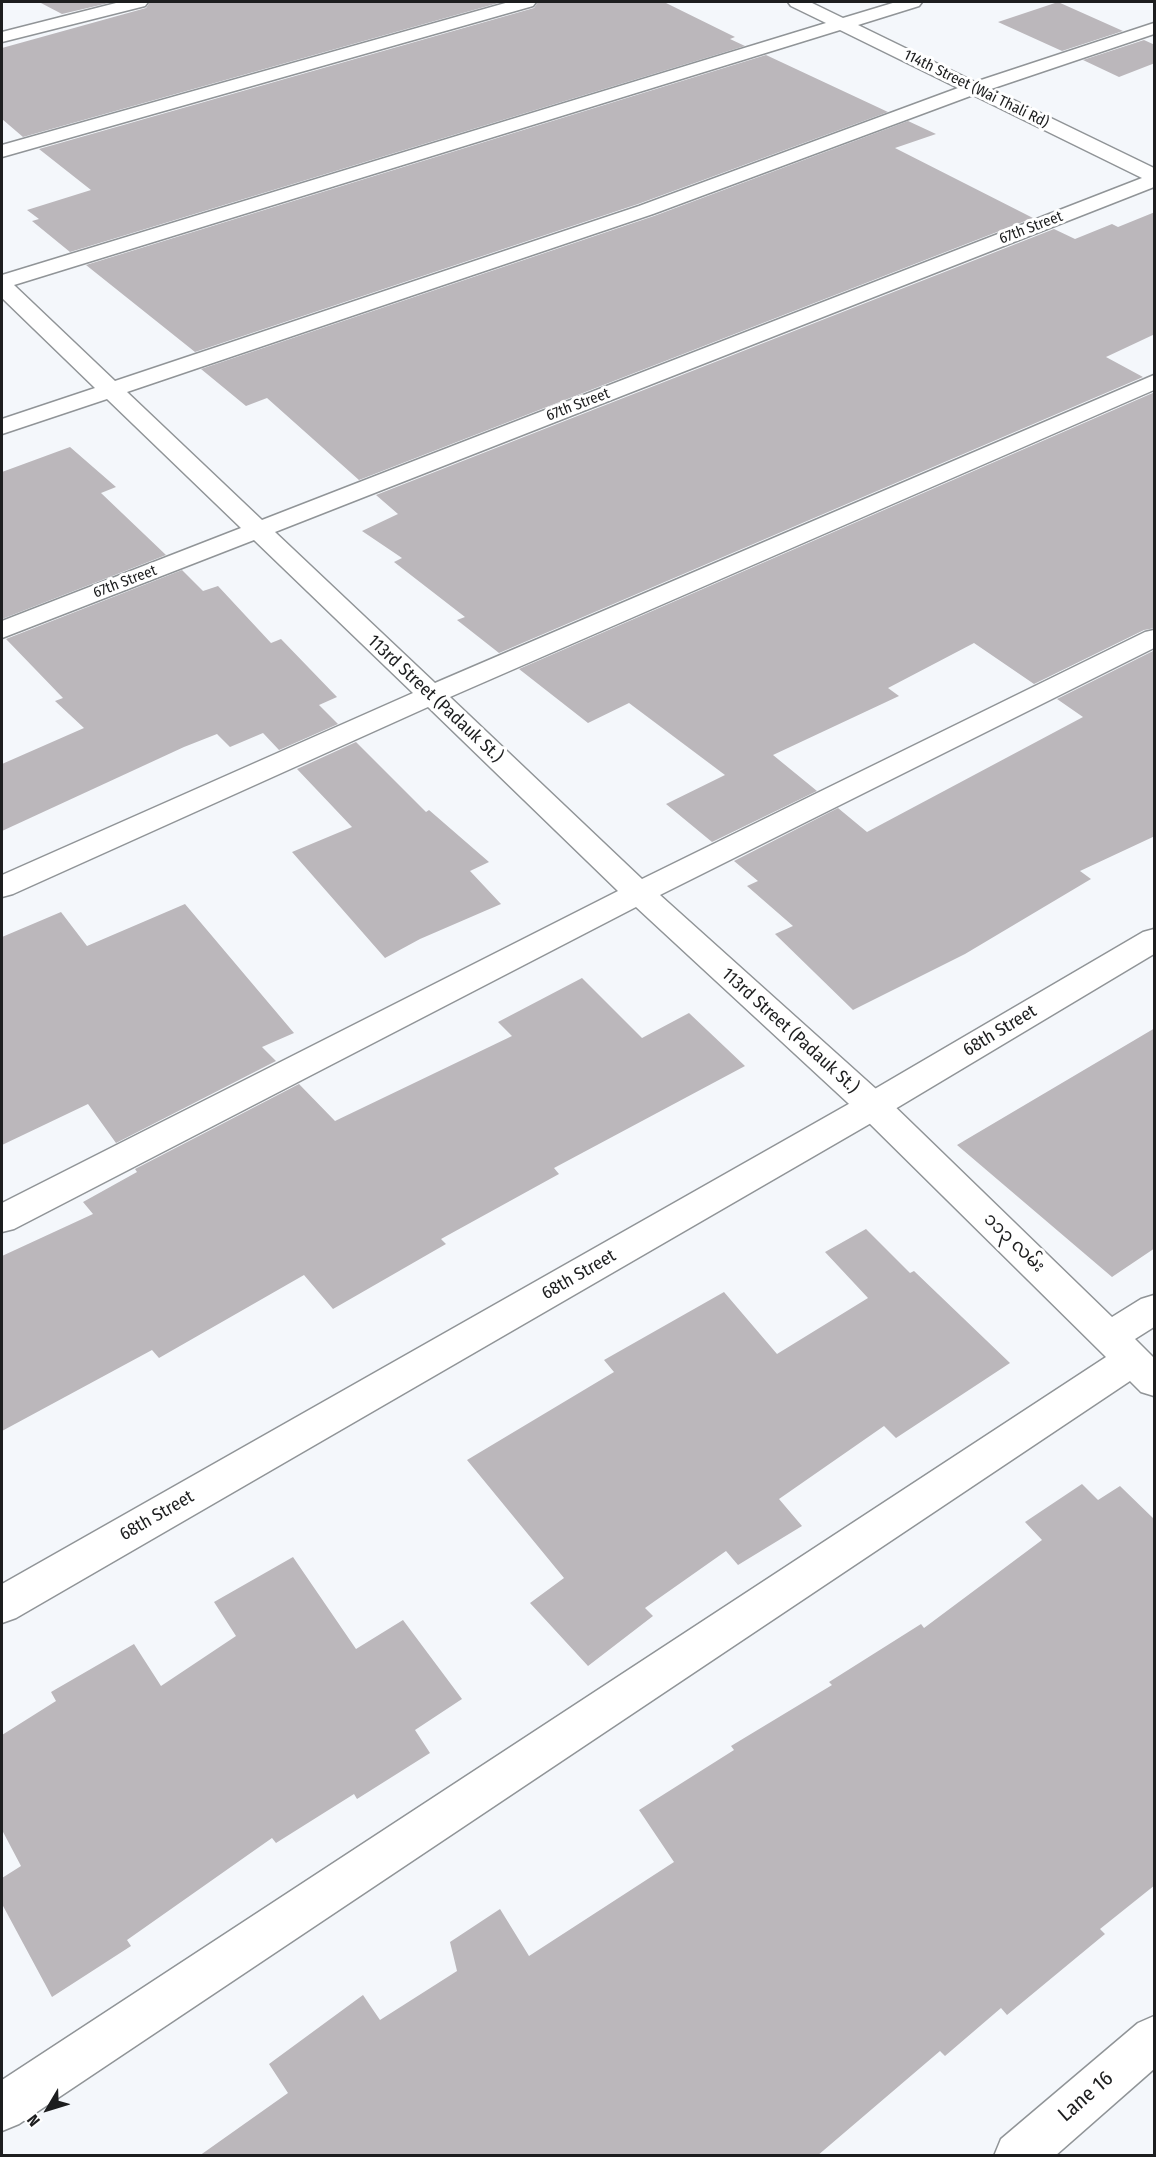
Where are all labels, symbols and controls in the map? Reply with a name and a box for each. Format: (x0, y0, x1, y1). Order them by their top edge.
street label: 114th Street (Wai Thali Rd) (901, 46, 1051, 132)
street label: 67th Street (997, 208, 1065, 248)
street label: 67th Street (544, 385, 612, 425)
street label: 67th Street (91, 562, 159, 602)
street label: 113rd Street (Padauk St.) (363, 631, 507, 767)
street label: 113rd Street (Padauk St.) (717, 964, 863, 1098)
street label: 68th Street (959, 1001, 1041, 1061)
street label: ၁၁၃ လမ်း (979, 1209, 1049, 1277)
street label: 68th Street (538, 1245, 620, 1305)
street label: 68th Street (116, 1486, 198, 1546)
street label: Lane 16 (1053, 2066, 1119, 2128)
north arrow (18, 2079, 78, 2139)
text: N (23, 2111, 44, 2130)

